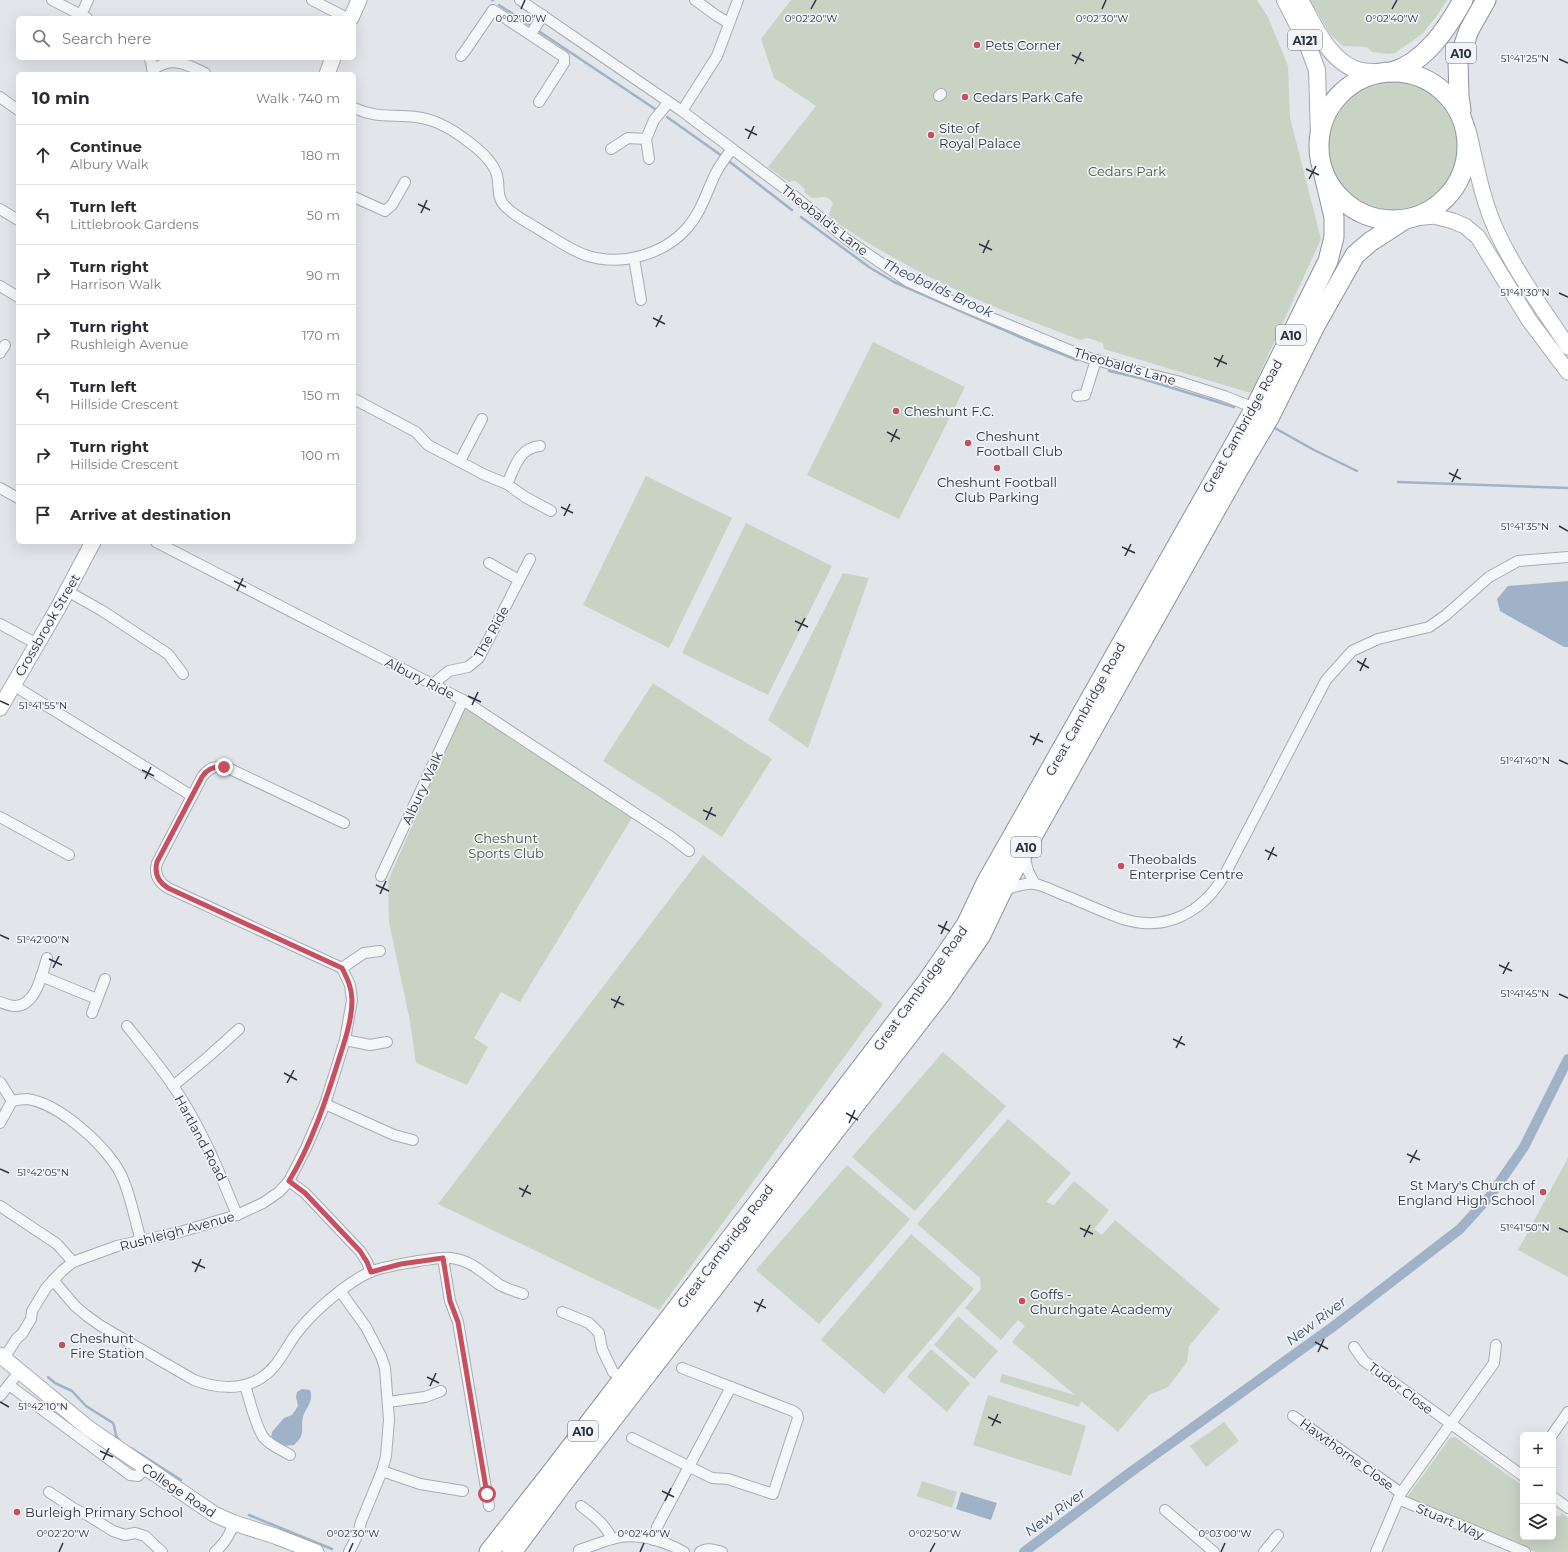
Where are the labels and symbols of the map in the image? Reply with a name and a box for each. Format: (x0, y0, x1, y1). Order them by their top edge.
text: 0°02'10"W (496, 12, 546, 25)
text: 0°02'20"W (785, 12, 837, 25)
text: 0°02'30"W (1076, 12, 1128, 25)
text: 0°02'40"W (1366, 12, 1418, 25)
road number: A121 (1288, 30, 1322, 50)
place label: Pets Corner (985, 37, 1061, 53)
marker: Pets Corner (972, 40, 982, 50)
road number: A10 (1446, 43, 1476, 63)
text: 51°41'25"N (1501, 52, 1549, 65)
place label: Cedars Park Cafe (973, 89, 1083, 105)
marker: Cedars Park Cafe (960, 92, 970, 102)
place label: Site of Royal Palace (939, 120, 1021, 151)
marker: Site of Royal Palace (926, 130, 936, 140)
park label: Cedars Park (1088, 163, 1166, 179)
street label: Theobald's Lane (779, 181, 872, 259)
water label: Theobalds Brook (880, 255, 997, 322)
text: 51°41'30"N (1500, 286, 1550, 299)
road number: A10 (1276, 325, 1306, 345)
street label: Theobald's Lane (1072, 344, 1178, 388)
street label: Great Cambridge Road (1199, 356, 1285, 496)
place label: Cheshunt F.C. (904, 403, 994, 419)
marker: Cheshunt F.C. (891, 406, 901, 416)
place label: Cheshunt Football Club (976, 428, 1063, 459)
marker: Cheshunt Football Club (963, 438, 973, 448)
marker: Cheshunt Football Club Parking (992, 463, 1002, 473)
place label: Cheshunt Football Club Parking (937, 474, 1057, 505)
text: 51°41'35"N (1501, 520, 1549, 533)
street label: Crossbrook Street (11, 571, 83, 679)
street label: The Ride (470, 603, 512, 661)
street label: Great Cambridge Road (1042, 639, 1128, 779)
street label: Albury Ride (383, 654, 457, 702)
text: 51°41'55"N (19, 699, 67, 712)
street label: Albury Walk (398, 749, 446, 827)
text: 51°41'40"N (1500, 754, 1550, 767)
route end (215, 758, 233, 776)
park label: Cheshunt Sports Club (468, 830, 544, 861)
road number: A10 (1011, 837, 1041, 857)
place label: Theobalds Enterprise Centre (1129, 851, 1243, 882)
marker: Theobalds Enterprise Centre (1116, 861, 1126, 871)
street label: Great Cambridge Road (869, 923, 971, 1053)
text: 51°42'00"N (17, 933, 69, 946)
text: 51°41'45"N (1501, 987, 1549, 1000)
street label: Hartland Road (172, 1092, 230, 1184)
text: 51°42'05"N (17, 1166, 69, 1179)
place label: St Mary's Church of England High School (1397, 1177, 1536, 1208)
street label: Great Cambridge Road (673, 1181, 777, 1311)
marker: St Mary's Church of England High School (1538, 1187, 1548, 1197)
street label: Rushleigh Avenue (118, 1208, 236, 1254)
text: 51°41'50"N (1500, 1221, 1550, 1234)
place label: Goffs - Churchgate Academy (1030, 1286, 1173, 1317)
water label: New River (1282, 1292, 1350, 1350)
marker: Goffs - Churchgate Academy (1017, 1296, 1027, 1306)
place label: Cheshunt Fire Station (70, 1330, 144, 1361)
marker: Cheshunt Fire Station (57, 1340, 67, 1350)
street label: Tudor Close (1366, 1359, 1437, 1418)
text: 51°42'10"N (18, 1400, 68, 1413)
street label: Hawthorne Close (1297, 1415, 1397, 1493)
road number: A10 (568, 1421, 598, 1441)
street label: College Road (139, 1459, 219, 1521)
water label: New River (1021, 1484, 1089, 1540)
route start (478, 1485, 496, 1503)
street label: Stuart Way (1414, 1500, 1487, 1543)
place label: Burleigh Primary School (25, 1504, 183, 1520)
marker: Burleigh Primary School (12, 1507, 22, 1517)
text: 0°02'20"W (37, 1527, 89, 1540)
text: 0°02'30"W (327, 1527, 379, 1540)
text: 0°02'40"W (618, 1527, 670, 1540)
text: 0°02'50"W (909, 1527, 961, 1540)
text: 0°03'00"W (1198, 1527, 1252, 1540)

